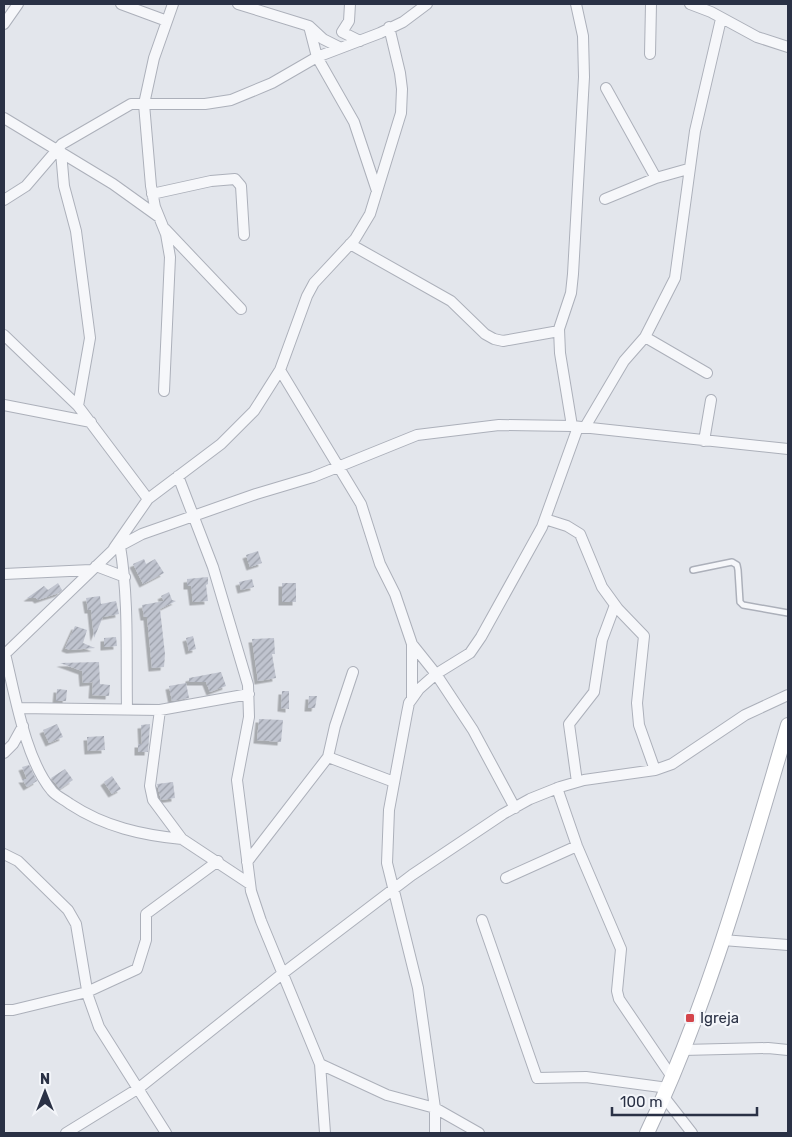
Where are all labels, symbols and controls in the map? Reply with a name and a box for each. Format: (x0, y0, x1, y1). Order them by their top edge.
place label: Igreja (700, 1009, 739, 1027)
marker: Igreja (684, 1012, 696, 1024)
north arrow (20, 1067, 70, 1117)
text: N (40, 1071, 50, 1088)
scale bar (612, 1084, 757, 1116)
text: 100 m (620, 1093, 662, 1111)

